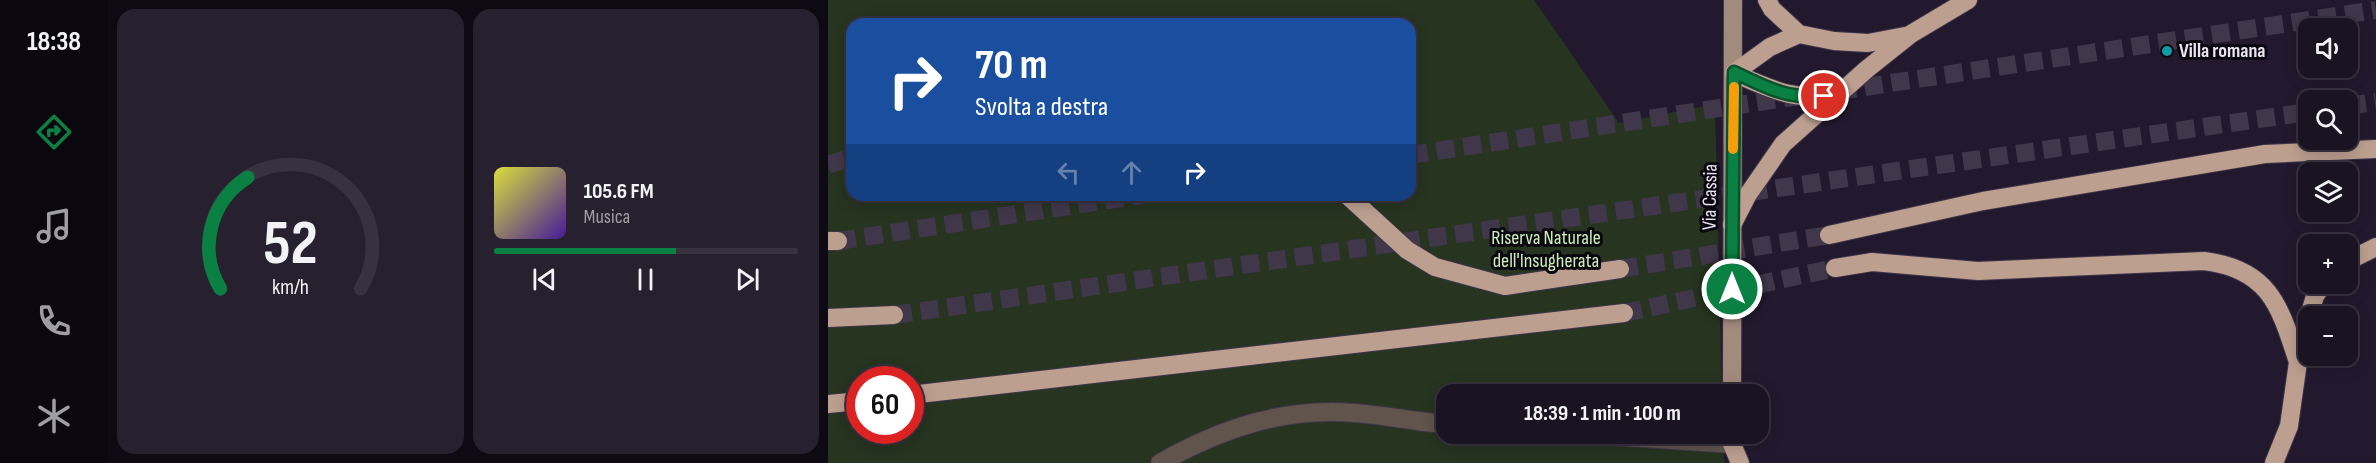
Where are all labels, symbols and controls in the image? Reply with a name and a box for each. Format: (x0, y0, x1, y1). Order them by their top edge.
map controls (2298, 18, 2358, 366)
button: sound (2298, 18, 2358, 78)
text: 18:38 (27, 26, 81, 58)
place label: Villa romana (2179, 39, 2265, 63)
text: 70 m (975, 40, 1048, 91)
icon: right (876, 42, 954, 120)
marker: Villa romana (2160, 44, 2174, 58)
pin (1798, 70, 1849, 121)
icon: arrive (1807, 79, 1840, 112)
button: search (2298, 90, 2358, 150)
text: Svolta a destra (975, 91, 1108, 123)
icon: directions (33, 111, 75, 153)
icon: left (1052, 156, 1085, 189)
icon: ahead (1115, 156, 1148, 189)
icon: right (1178, 156, 1211, 189)
button: layers (2298, 162, 2358, 222)
street label: Via Cassia (1697, 164, 1723, 230)
text: 105.6 FM (584, 178, 654, 205)
icon: music (33, 205, 75, 247)
text: Musica (584, 205, 630, 229)
text: 52 (263, 207, 318, 282)
park label: Riserva Naturale dell'Insugherata (1491, 226, 1601, 273)
button: + (2298, 234, 2358, 294)
position arrow (1700, 257, 1764, 321)
icon: previous (528, 263, 561, 296)
icon: pause (629, 263, 662, 296)
icon: next (731, 263, 764, 296)
text: km/h (272, 275, 309, 300)
icon: phone (33, 300, 75, 342)
button: − (2298, 306, 2358, 366)
speed limit sign: 60 (846, 366, 924, 444)
icon: climate (33, 395, 75, 437)
text: 18:39 · 1 min · 100 m (1524, 400, 1681, 427)

